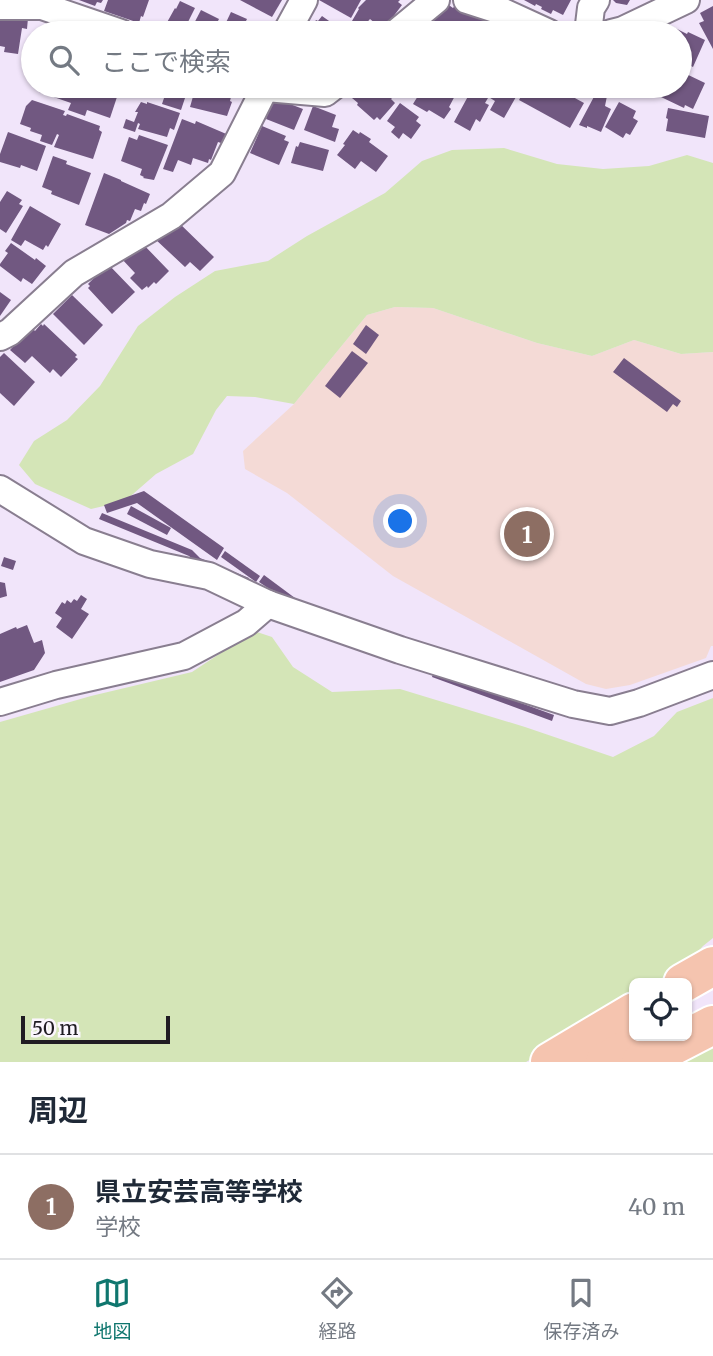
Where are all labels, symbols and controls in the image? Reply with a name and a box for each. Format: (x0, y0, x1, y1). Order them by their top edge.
search box (21, 21, 692, 98)
icon: search (45, 41, 83, 79)
text: ここで検索 (101, 45, 231, 78)
your location (383, 504, 417, 538)
pin: 1 (504, 508, 550, 560)
map controls (629, 978, 692, 1041)
button: locate (629, 978, 692, 1041)
scale bar (21, 1013, 170, 1045)
text: 50 m (32, 1016, 78, 1040)
text: 周辺 (28, 1091, 88, 1129)
text: 県立安芸高等学校 (95, 1175, 303, 1208)
text: 1 (46, 1192, 56, 1221)
text: 40 m (628, 1192, 685, 1221)
text: 学校 (95, 1212, 141, 1241)
tab: 地図 (93, 1274, 132, 1343)
tab: 経路 (318, 1274, 357, 1343)
tab: 保存済み (543, 1274, 620, 1343)

